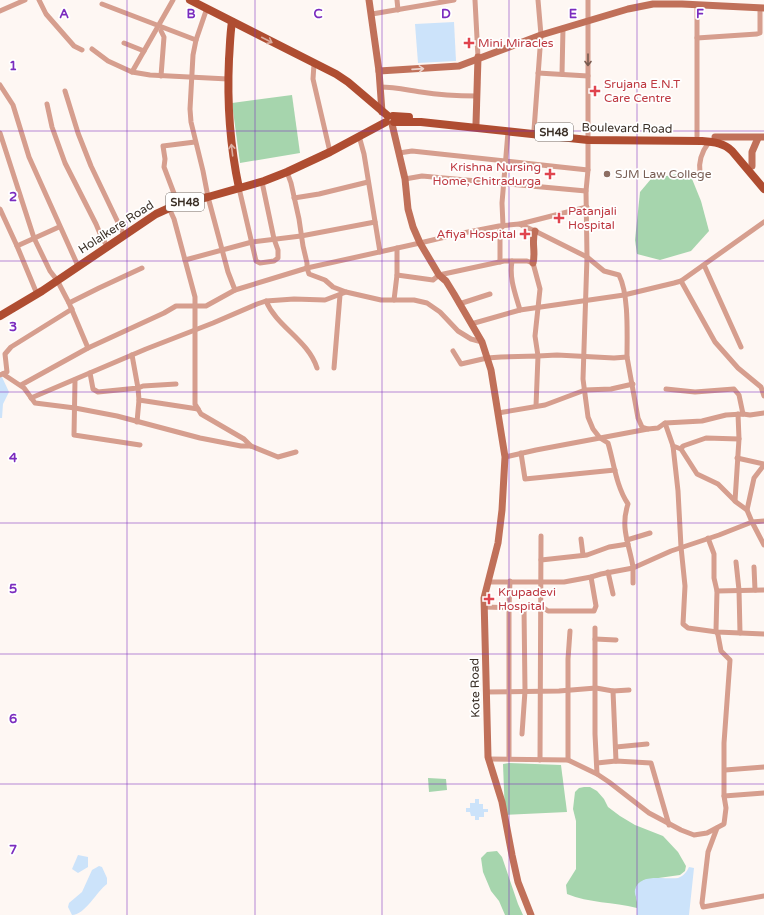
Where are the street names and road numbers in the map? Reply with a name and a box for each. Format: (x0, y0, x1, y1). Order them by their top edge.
street label: Boulevard Road (581, 120, 673, 136)
road number: SH48 (535, 123, 573, 141)
road number: SH48 (166, 193, 204, 211)
street label: Holalkere Road (76, 198, 156, 256)
street label: Kote Road (467, 658, 483, 718)

